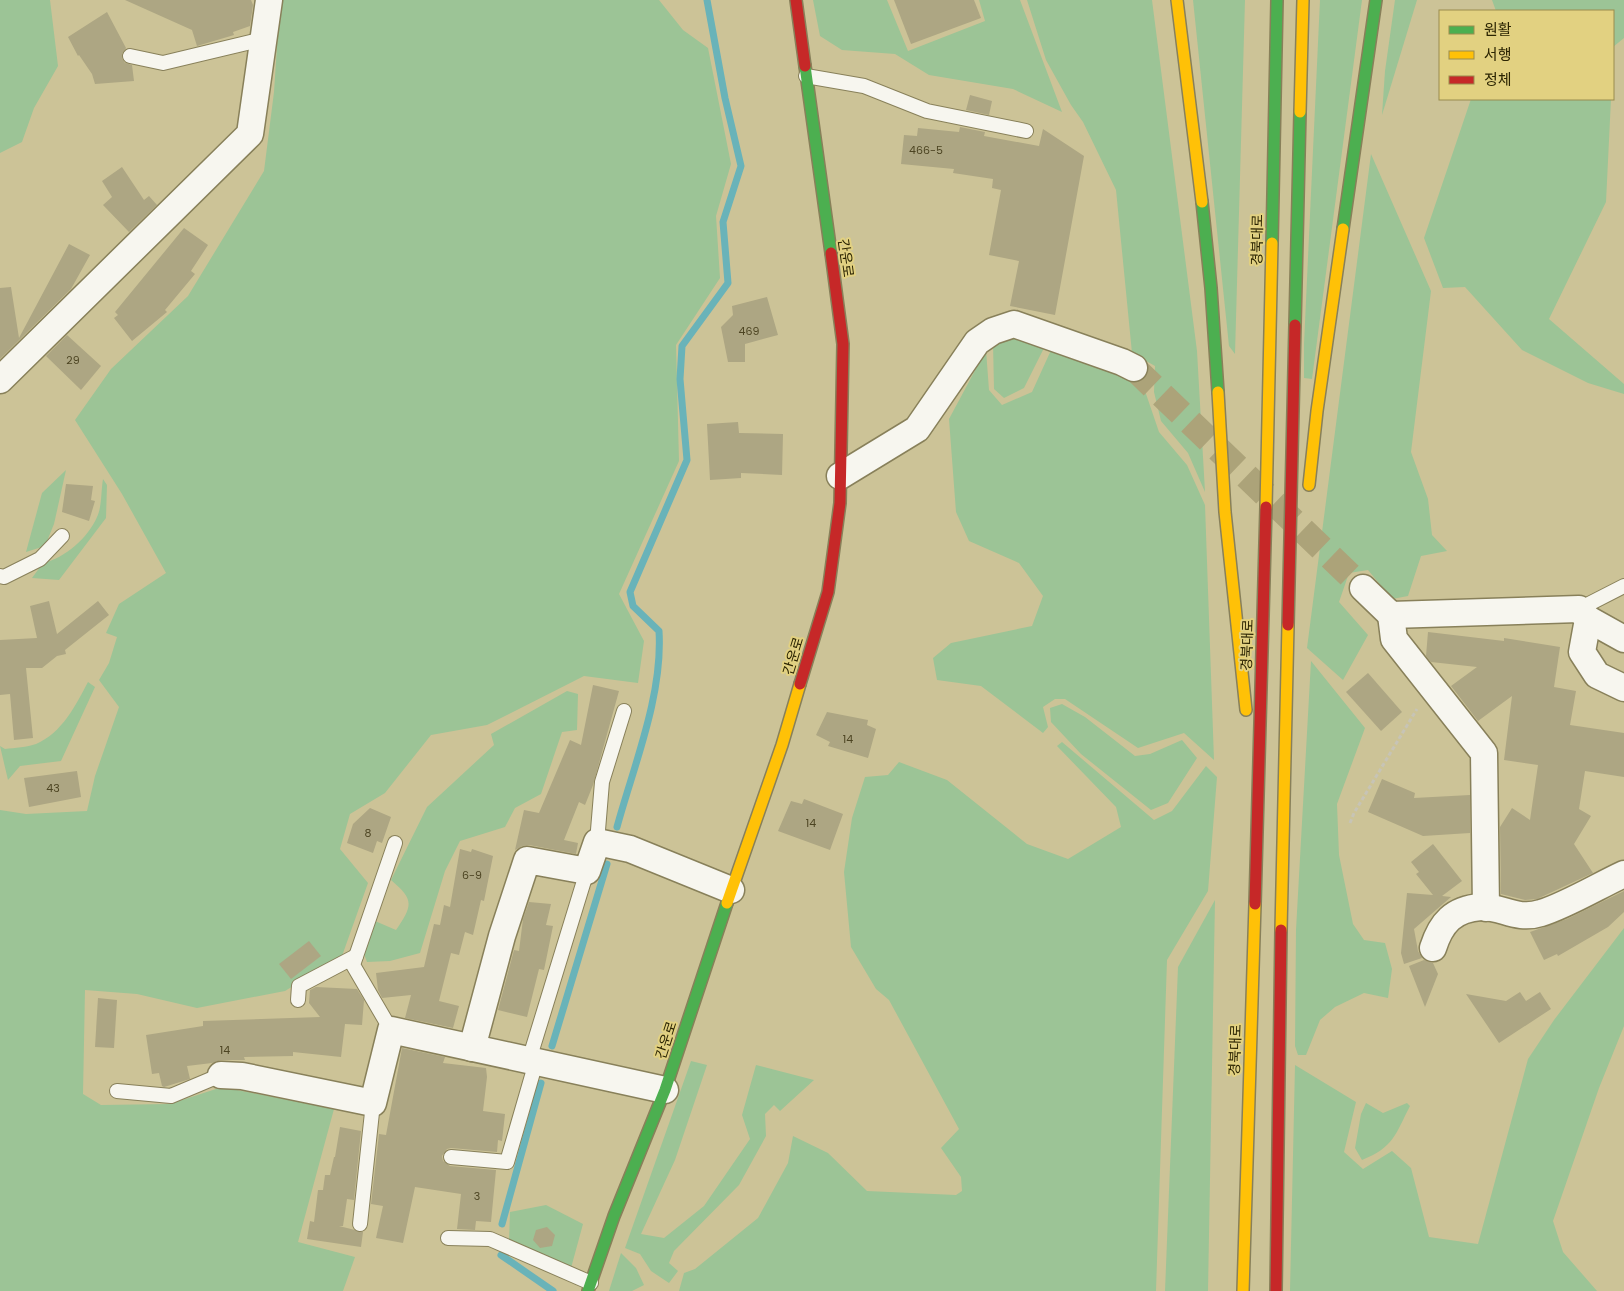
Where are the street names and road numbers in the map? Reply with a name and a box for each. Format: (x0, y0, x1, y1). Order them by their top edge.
street label: 경북대로 (1247, 214, 1267, 266)
street label: 간운로 (833, 237, 859, 279)
street label: 경북대로 (1236, 619, 1258, 671)
street label: 간운로 (778, 634, 808, 677)
street label: 간운로 (651, 1018, 682, 1061)
street label: 경북대로 (1224, 1024, 1246, 1076)

